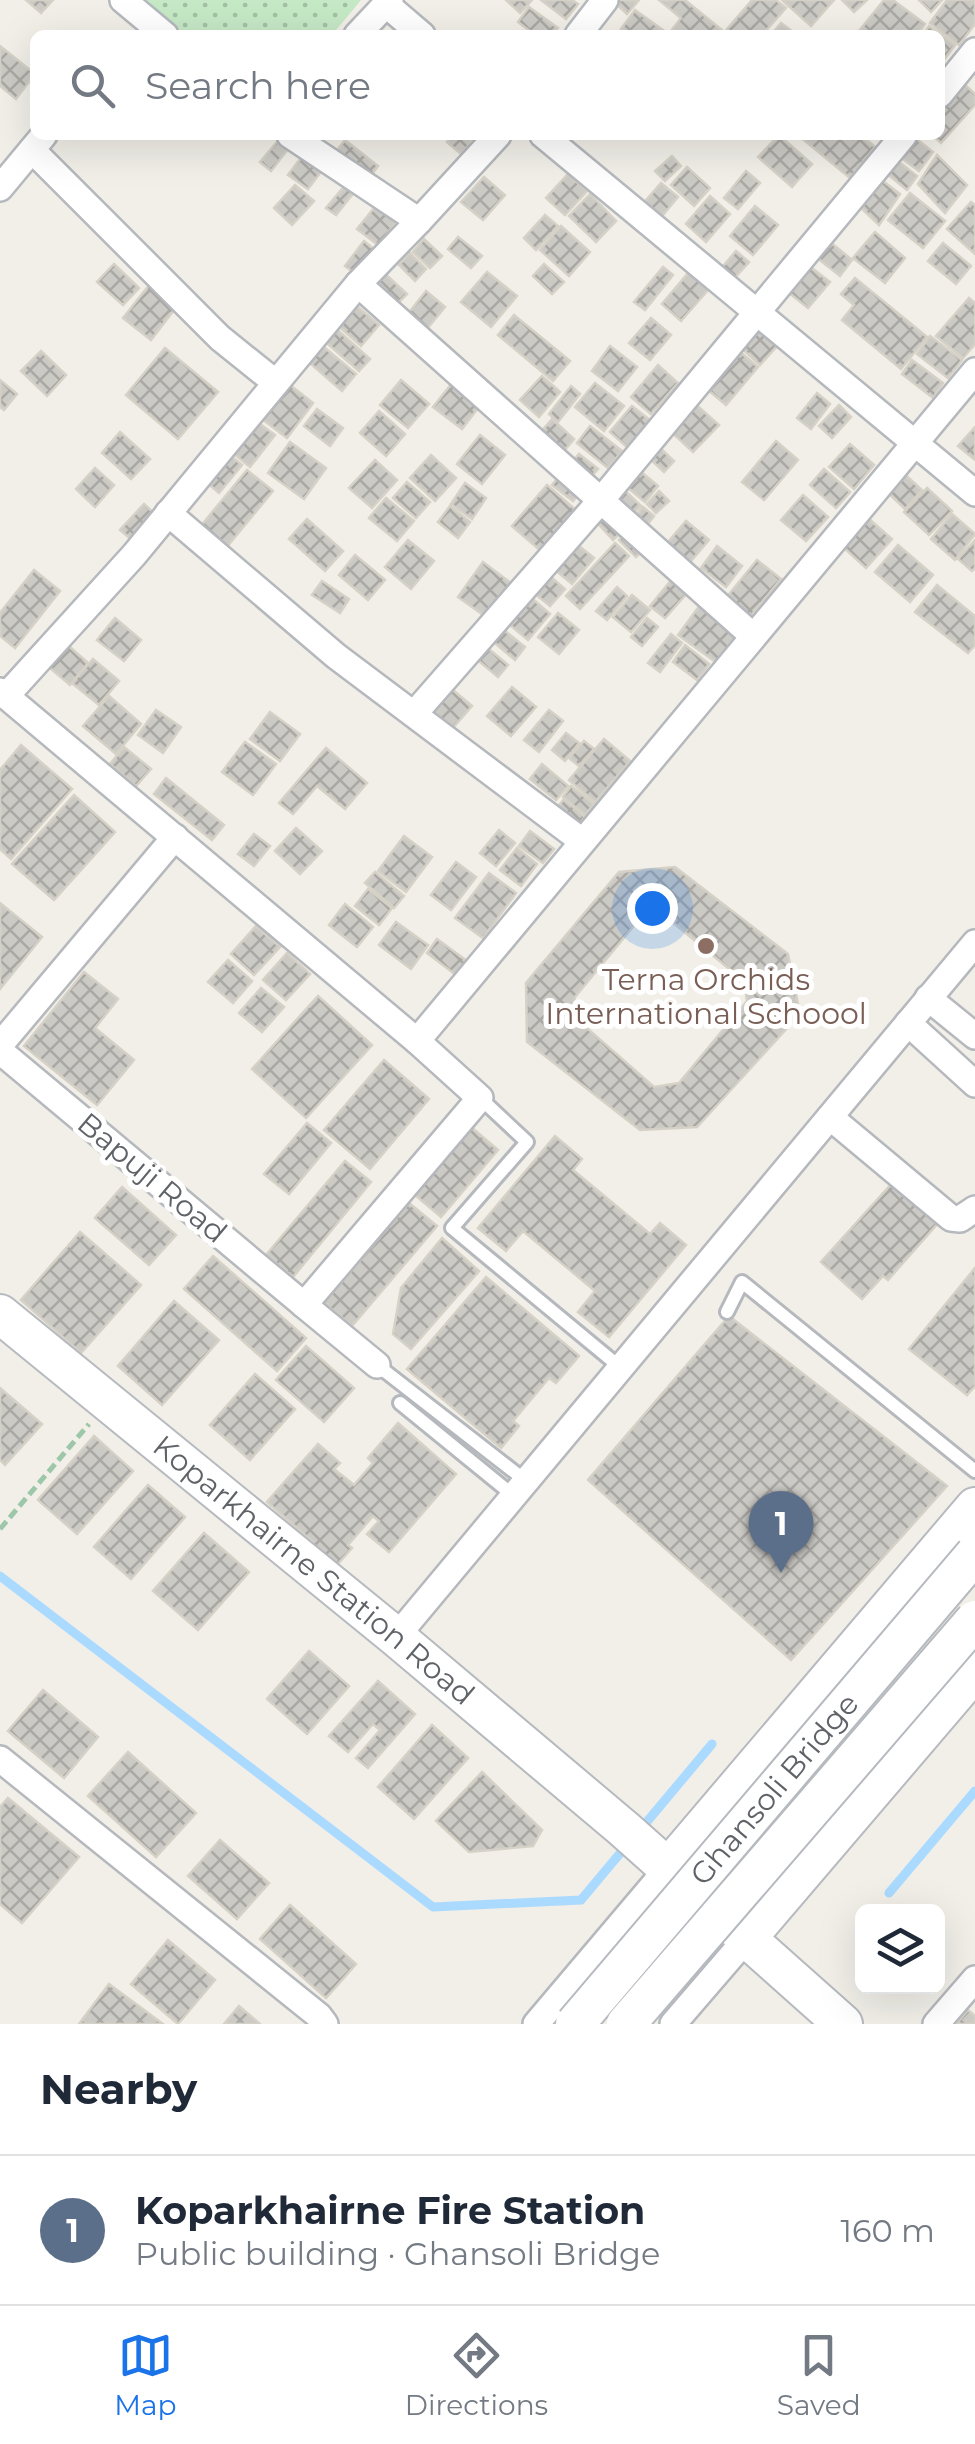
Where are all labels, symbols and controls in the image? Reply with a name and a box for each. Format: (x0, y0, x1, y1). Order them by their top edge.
search box (30, 30, 945, 140)
icon: search (65, 58, 120, 113)
text: Search here (145, 62, 371, 109)
your location (627, 883, 678, 934)
marker: Terna Orchids International Schoool (695, 935, 717, 957)
place label: Terna Orchids International Schoool (545, 961, 867, 1032)
street label: Bapuji Road (70, 1104, 234, 1251)
street label: Koparkhairne Station Road (146, 1427, 482, 1713)
pin: 1 (748, 1490, 814, 1573)
street label: Ghansoli Bridge (682, 1686, 866, 1893)
map controls (855, 1904, 945, 1994)
button: layers (855, 1904, 945, 1994)
text: Nearby (40, 2063, 197, 2115)
text: Koparkhairne Fire Station (135, 2187, 645, 2234)
text: 1 (66, 2211, 79, 2250)
text: 160 m (840, 2211, 935, 2250)
text: Public building · Ghansoli Bridge (135, 2234, 660, 2273)
tab: Map (114, 2328, 176, 2422)
tab: Directions (405, 2328, 548, 2422)
tab: Saved (777, 2328, 861, 2422)

